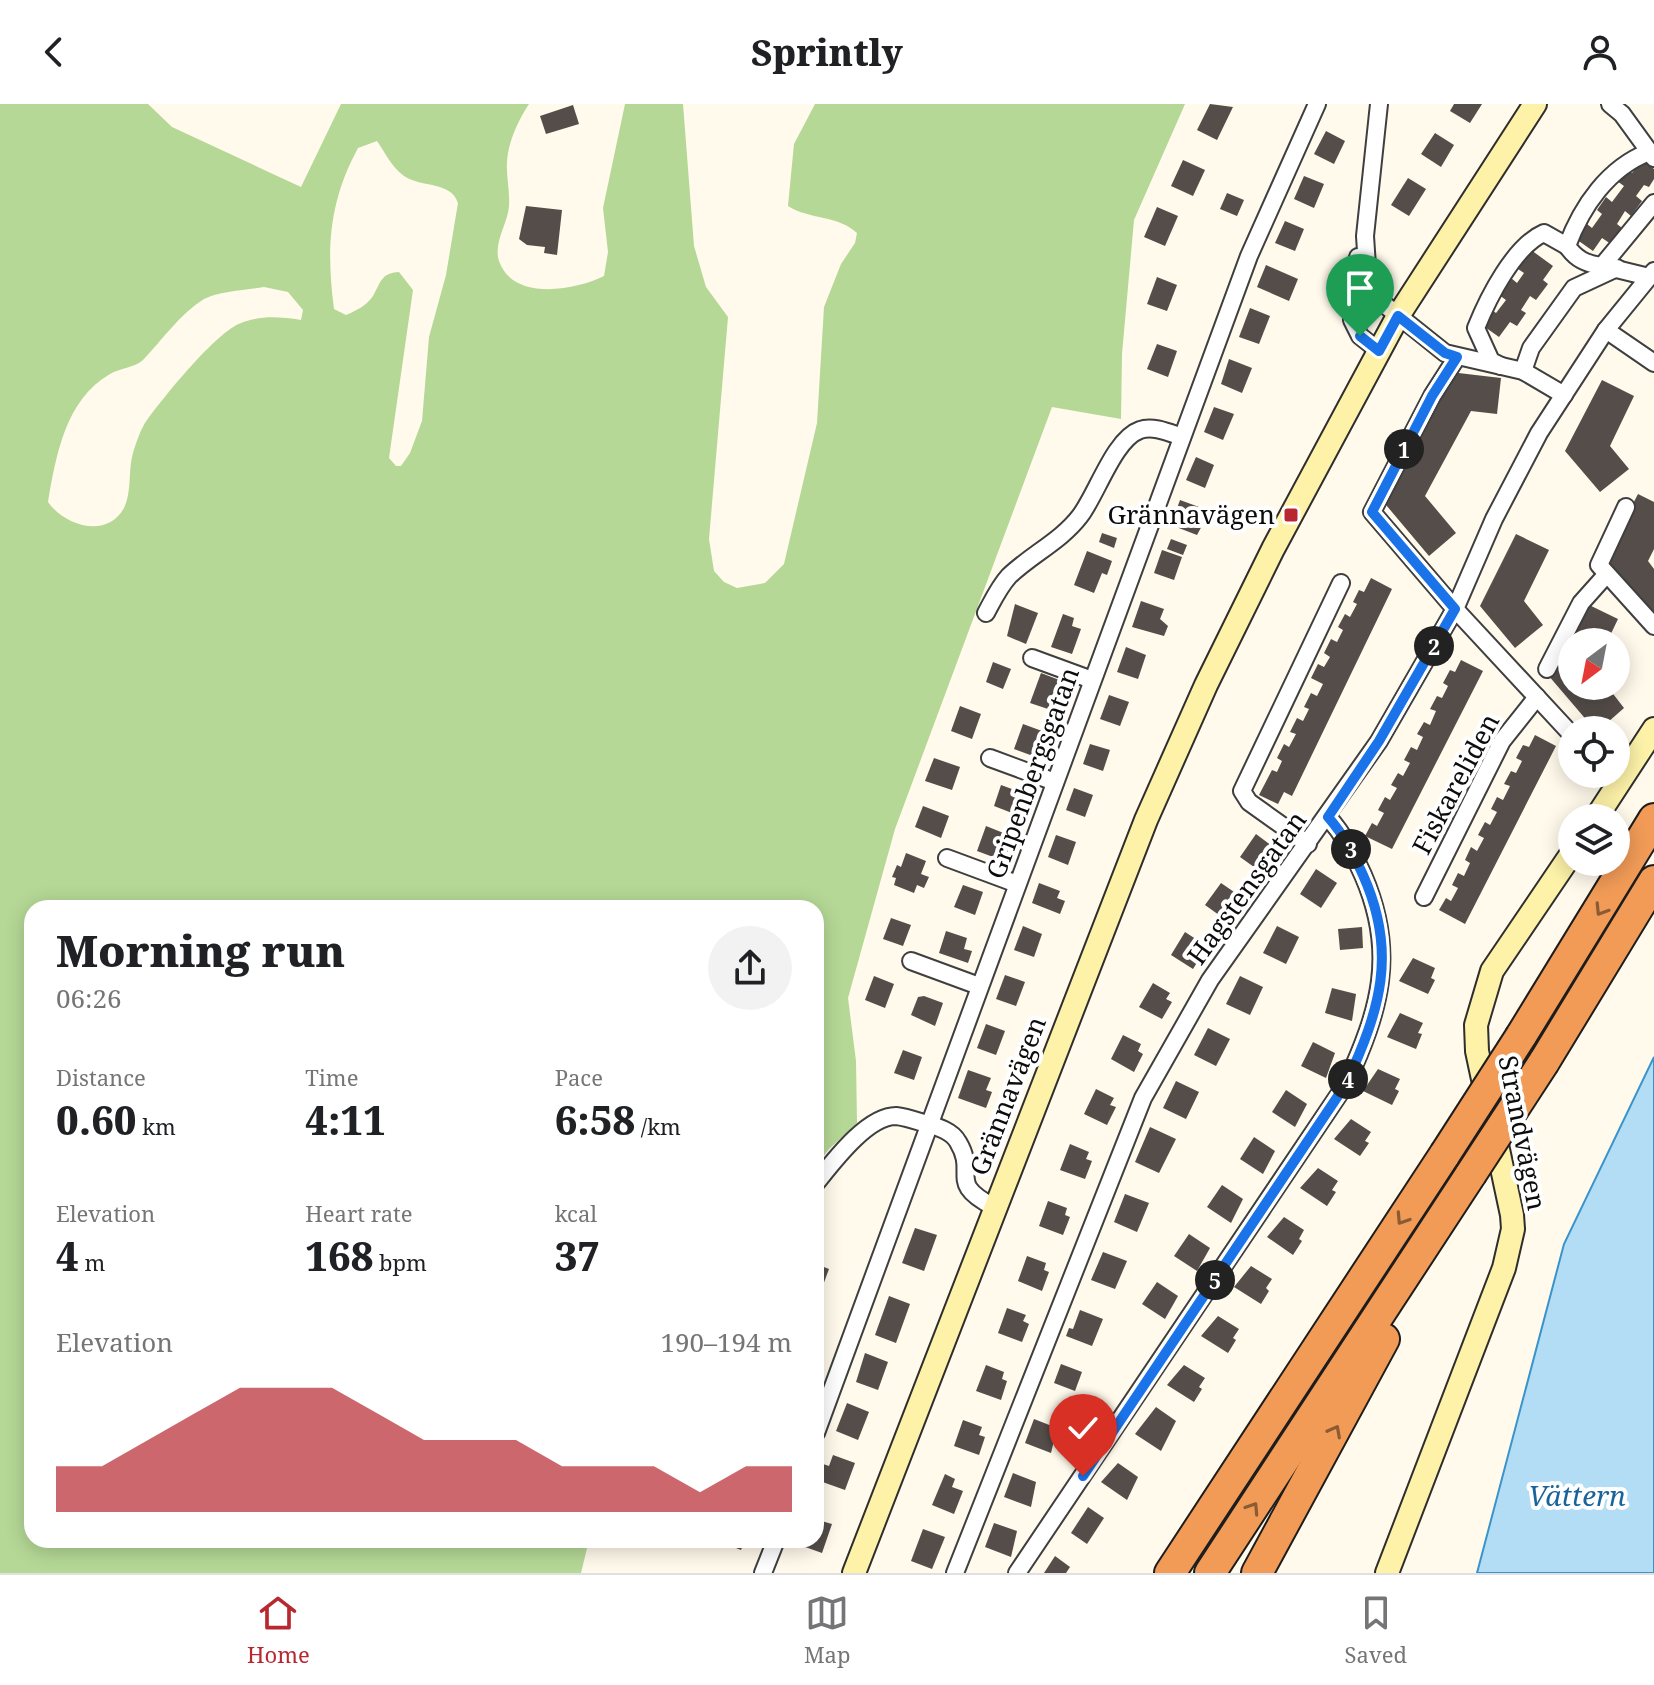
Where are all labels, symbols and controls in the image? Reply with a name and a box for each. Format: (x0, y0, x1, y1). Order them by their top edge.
text: Sprintly (751, 28, 903, 77)
icon: back (32, 30, 76, 74)
icon: person (1578, 30, 1622, 74)
pin (1326, 254, 1394, 336)
icon: arrive (1338, 266, 1382, 310)
pin: 1 (1384, 429, 1424, 469)
text: 1 (1398, 434, 1410, 464)
place label: Grännavägen (1108, 496, 1275, 532)
marker: Grännavägen (1282, 506, 1300, 524)
pin: 2 (1414, 626, 1454, 666)
north arrow (1558, 628, 1630, 700)
map controls (1558, 628, 1630, 876)
text: 2 (1428, 631, 1440, 661)
street label: Gripenbergsgatan (977, 662, 1087, 883)
street label: Fiskareliden (1403, 707, 1507, 860)
button: locate (1558, 716, 1630, 788)
street label: Hagstensgatan (1178, 803, 1314, 971)
button: layers (1558, 804, 1630, 876)
pin: 3 (1331, 829, 1371, 869)
text: 3 (1345, 834, 1357, 864)
one-way arrow (1595, 901, 1610, 916)
text: Morning run (56, 920, 345, 980)
button: share (708, 926, 792, 1010)
text: 06:26 (56, 980, 122, 1016)
street label: Grännavägen (960, 1011, 1054, 1180)
street label: Strandvägen (1490, 1052, 1556, 1213)
pin: 4 (1328, 1059, 1368, 1099)
text: Distance (56, 1062, 146, 1092)
text: Time (305, 1062, 358, 1092)
text: Pace (555, 1062, 603, 1092)
text: 4 (1342, 1064, 1354, 1094)
text: 0.60 (56, 1092, 137, 1147)
text: 4:11 (305, 1092, 386, 1147)
text: 6:58 (555, 1092, 635, 1147)
text: km (137, 1111, 176, 1141)
text: /km (635, 1111, 681, 1141)
text: Elevation (56, 1198, 155, 1228)
text: Heart rate (305, 1198, 413, 1228)
text: kcal (555, 1198, 597, 1228)
one-way arrow (1397, 1210, 1412, 1225)
text: 4 (56, 1228, 79, 1283)
text: 168 (305, 1228, 373, 1283)
text: 37 (555, 1228, 600, 1283)
text: m (79, 1247, 105, 1277)
text: bpm (373, 1247, 427, 1277)
pin: 5 (1195, 1260, 1235, 1300)
text: 5 (1209, 1265, 1221, 1295)
text: Elevation (56, 1324, 173, 1360)
text: 190–194 m (660, 1324, 792, 1360)
pin (1049, 1394, 1117, 1476)
icon: check (1061, 1406, 1105, 1450)
one-way arrow (1326, 1425, 1341, 1440)
water label: Vättern (1528, 1476, 1626, 1514)
one-way arrow (1243, 1502, 1258, 1517)
tab: Home (247, 1591, 310, 1669)
tab: Map (804, 1591, 850, 1669)
tab: Saved (1345, 1591, 1407, 1669)

